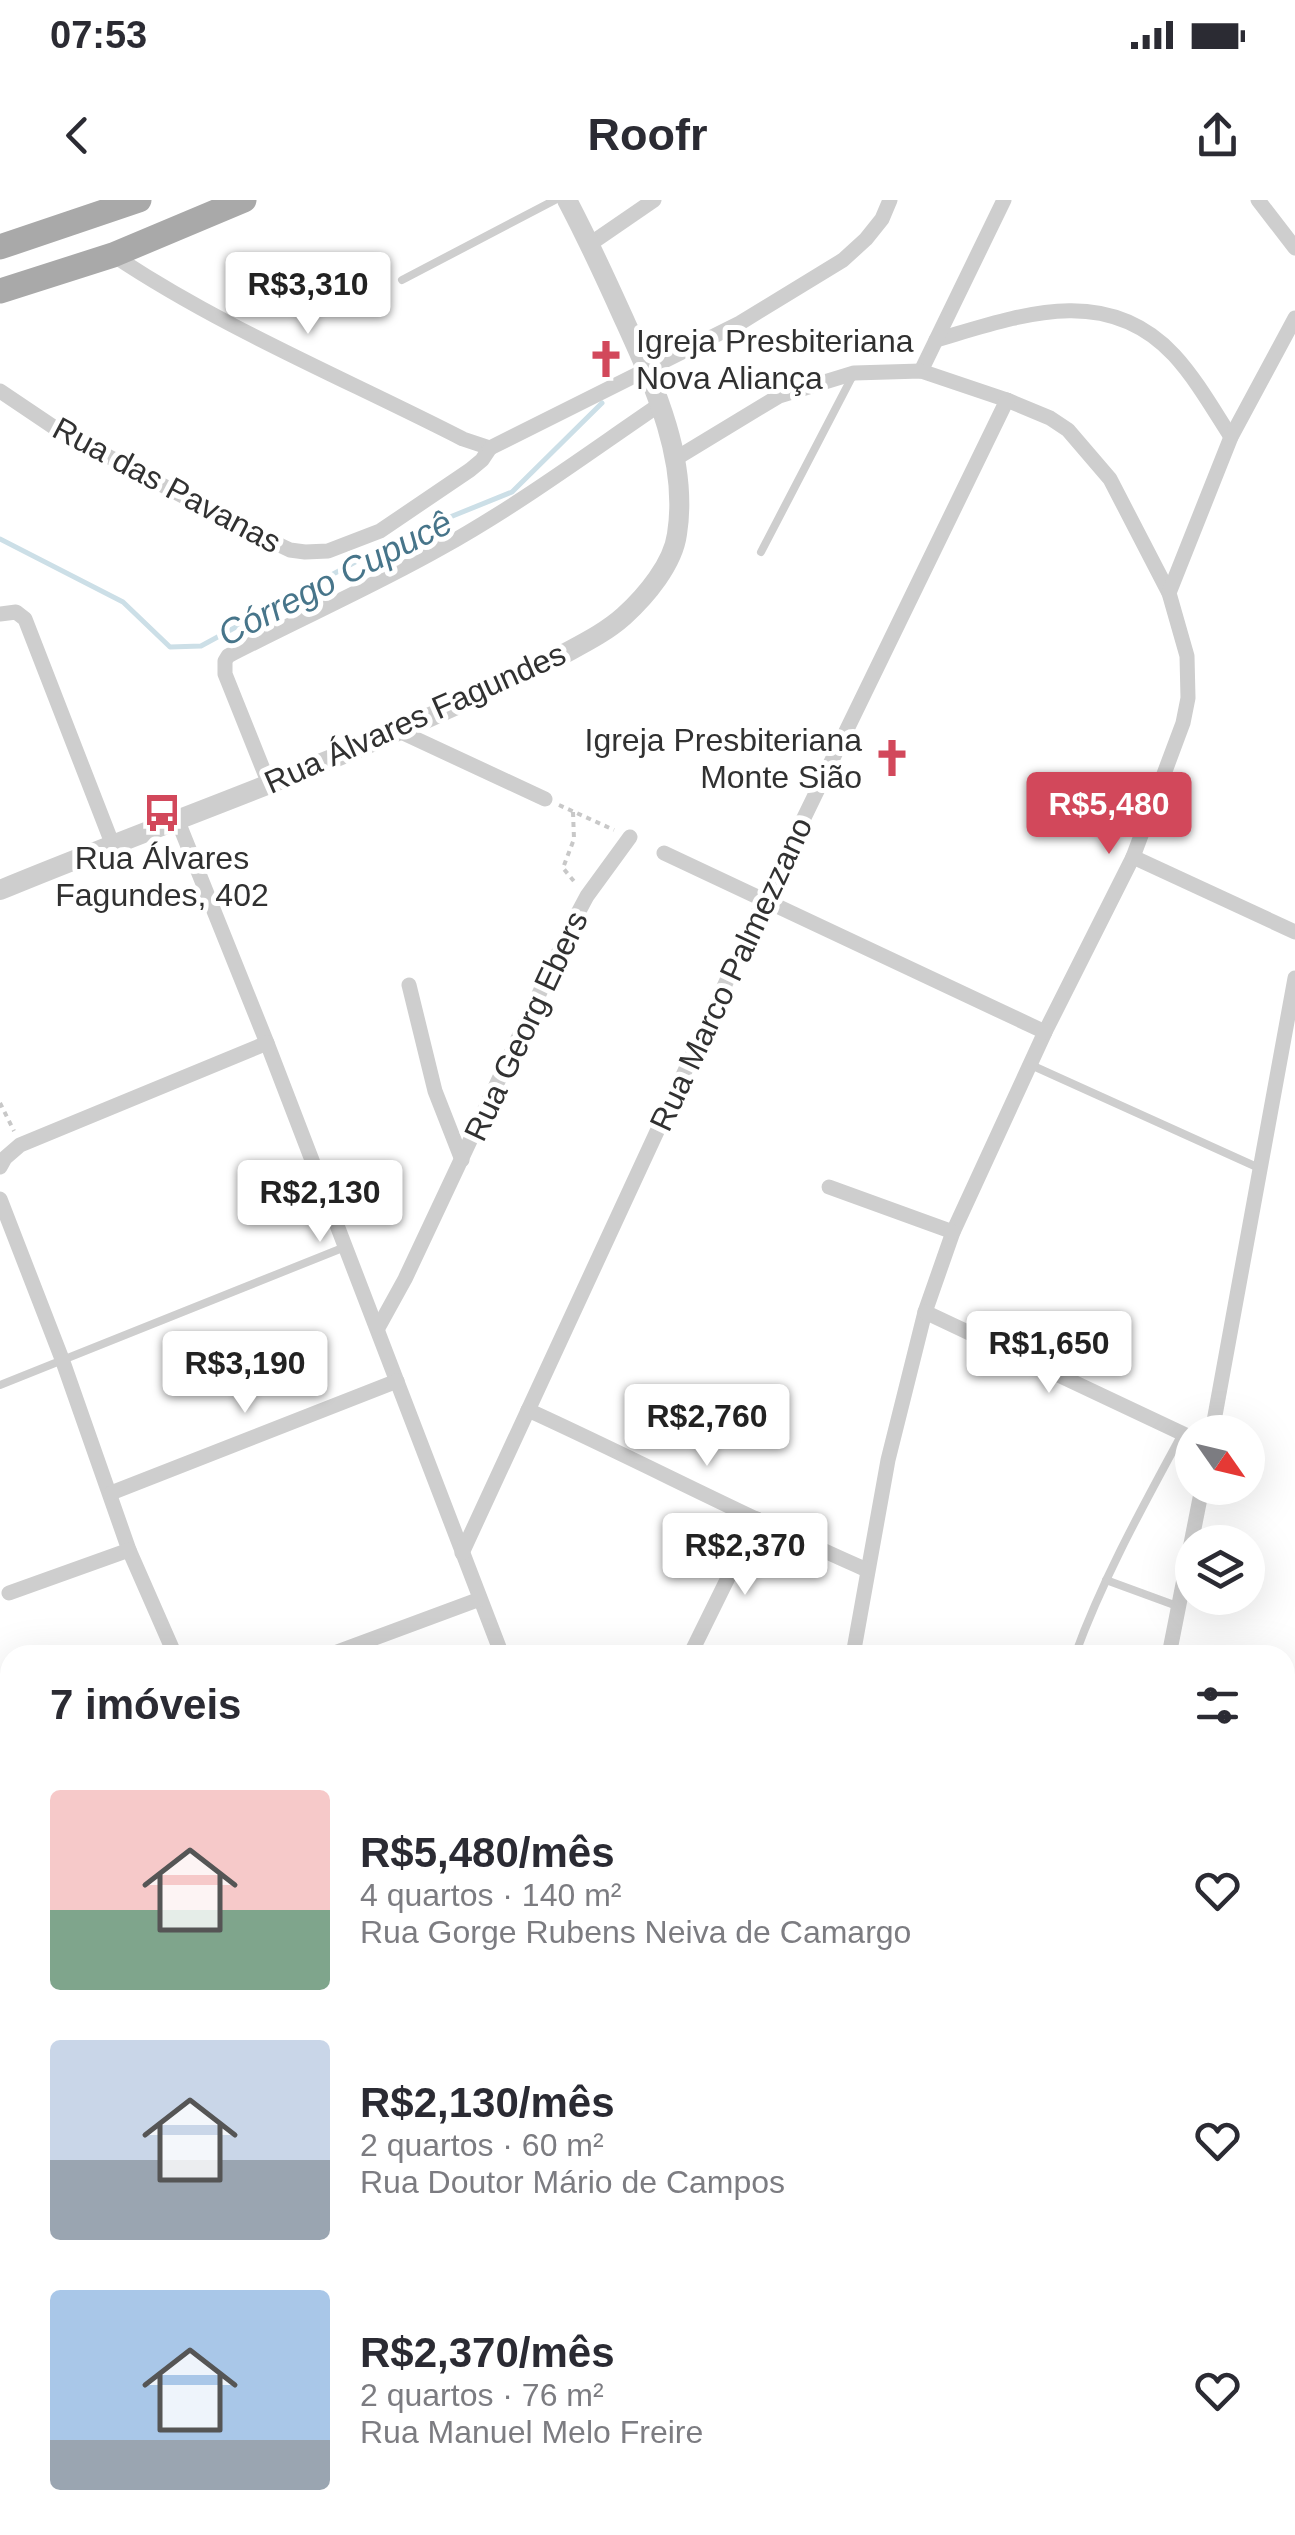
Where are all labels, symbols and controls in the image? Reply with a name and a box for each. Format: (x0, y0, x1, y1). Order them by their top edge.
text: 07:53 (50, 14, 147, 56)
icon: back (50, 108, 105, 163)
icon: share (1190, 108, 1245, 163)
text: Roofr (588, 109, 707, 160)
pin: R$3,310 (216, 252, 400, 337)
text: R$3,310 (248, 266, 368, 302)
place label: Igreja Presbiteriana Nova Aliança (636, 323, 914, 396)
church icon: Igreja Presbiteriana Nova Aliança (585, 338, 627, 380)
street label: Rua das Pavanas (47, 410, 287, 560)
water label: Córrego Cupucê (212, 502, 458, 653)
street label: Rua Álvares Fagundes (259, 635, 571, 801)
place label: Igreja Presbiteriana Monte Sião (585, 722, 862, 795)
church icon: Igreja Presbiteriana Monte Sião (871, 737, 913, 779)
pin: R$5,480 (1017, 772, 1201, 857)
text: R$5,480 (1049, 786, 1169, 822)
bus stop icon: Rua Álvares Fagundes, 402 (141, 792, 183, 834)
street label: Rua Marco Palmezzano (643, 812, 819, 1136)
place label: Rua Álvares Fagundes, 402 (55, 840, 269, 913)
street label: Rua Georg Ebers (457, 906, 595, 1146)
pin: R$2,130 (228, 1160, 412, 1245)
text: R$2,130 (260, 1174, 380, 1210)
pin: R$1,650 (957, 1311, 1141, 1396)
text: R$1,650 (989, 1325, 1109, 1361)
pin: R$3,190 (153, 1331, 337, 1416)
text: R$3,190 (185, 1345, 305, 1381)
pin: R$2,760 (615, 1384, 799, 1469)
text: R$2,760 (647, 1398, 767, 1434)
north arrow (1175, 1415, 1265, 1505)
map controls (1175, 1415, 1265, 1615)
pin: R$2,370 (653, 1513, 837, 1598)
button: layers (1175, 1525, 1265, 1615)
text: R$2,370 (685, 1527, 805, 1563)
icon: filters (1190, 1678, 1245, 1733)
text: 7 imóveis (50, 1681, 241, 1728)
text: R$5,480/mês (360, 1829, 615, 1876)
icon: home (130, 1830, 250, 1950)
icon: heart (1190, 1863, 1245, 1918)
text: 4 quartos · 140 m² (360, 1877, 621, 1913)
text: Rua Gorge Rubens Neiva de Camargo (360, 1914, 911, 1950)
text: R$2,130/mês (360, 2079, 615, 2126)
icon: home (130, 2080, 250, 2200)
icon: heart (1190, 2113, 1245, 2168)
text: 2 quartos · 60 m² (360, 2127, 604, 2163)
text: Rua Doutor Mário de Campos (360, 2164, 785, 2200)
text: R$2,370/mês (360, 2329, 615, 2376)
icon: home (130, 2330, 250, 2450)
icon: heart (1190, 2363, 1245, 2418)
text: 2 quartos · 76 m² (360, 2377, 604, 2413)
text: Rua Manuel Melo Freire (360, 2414, 703, 2450)

